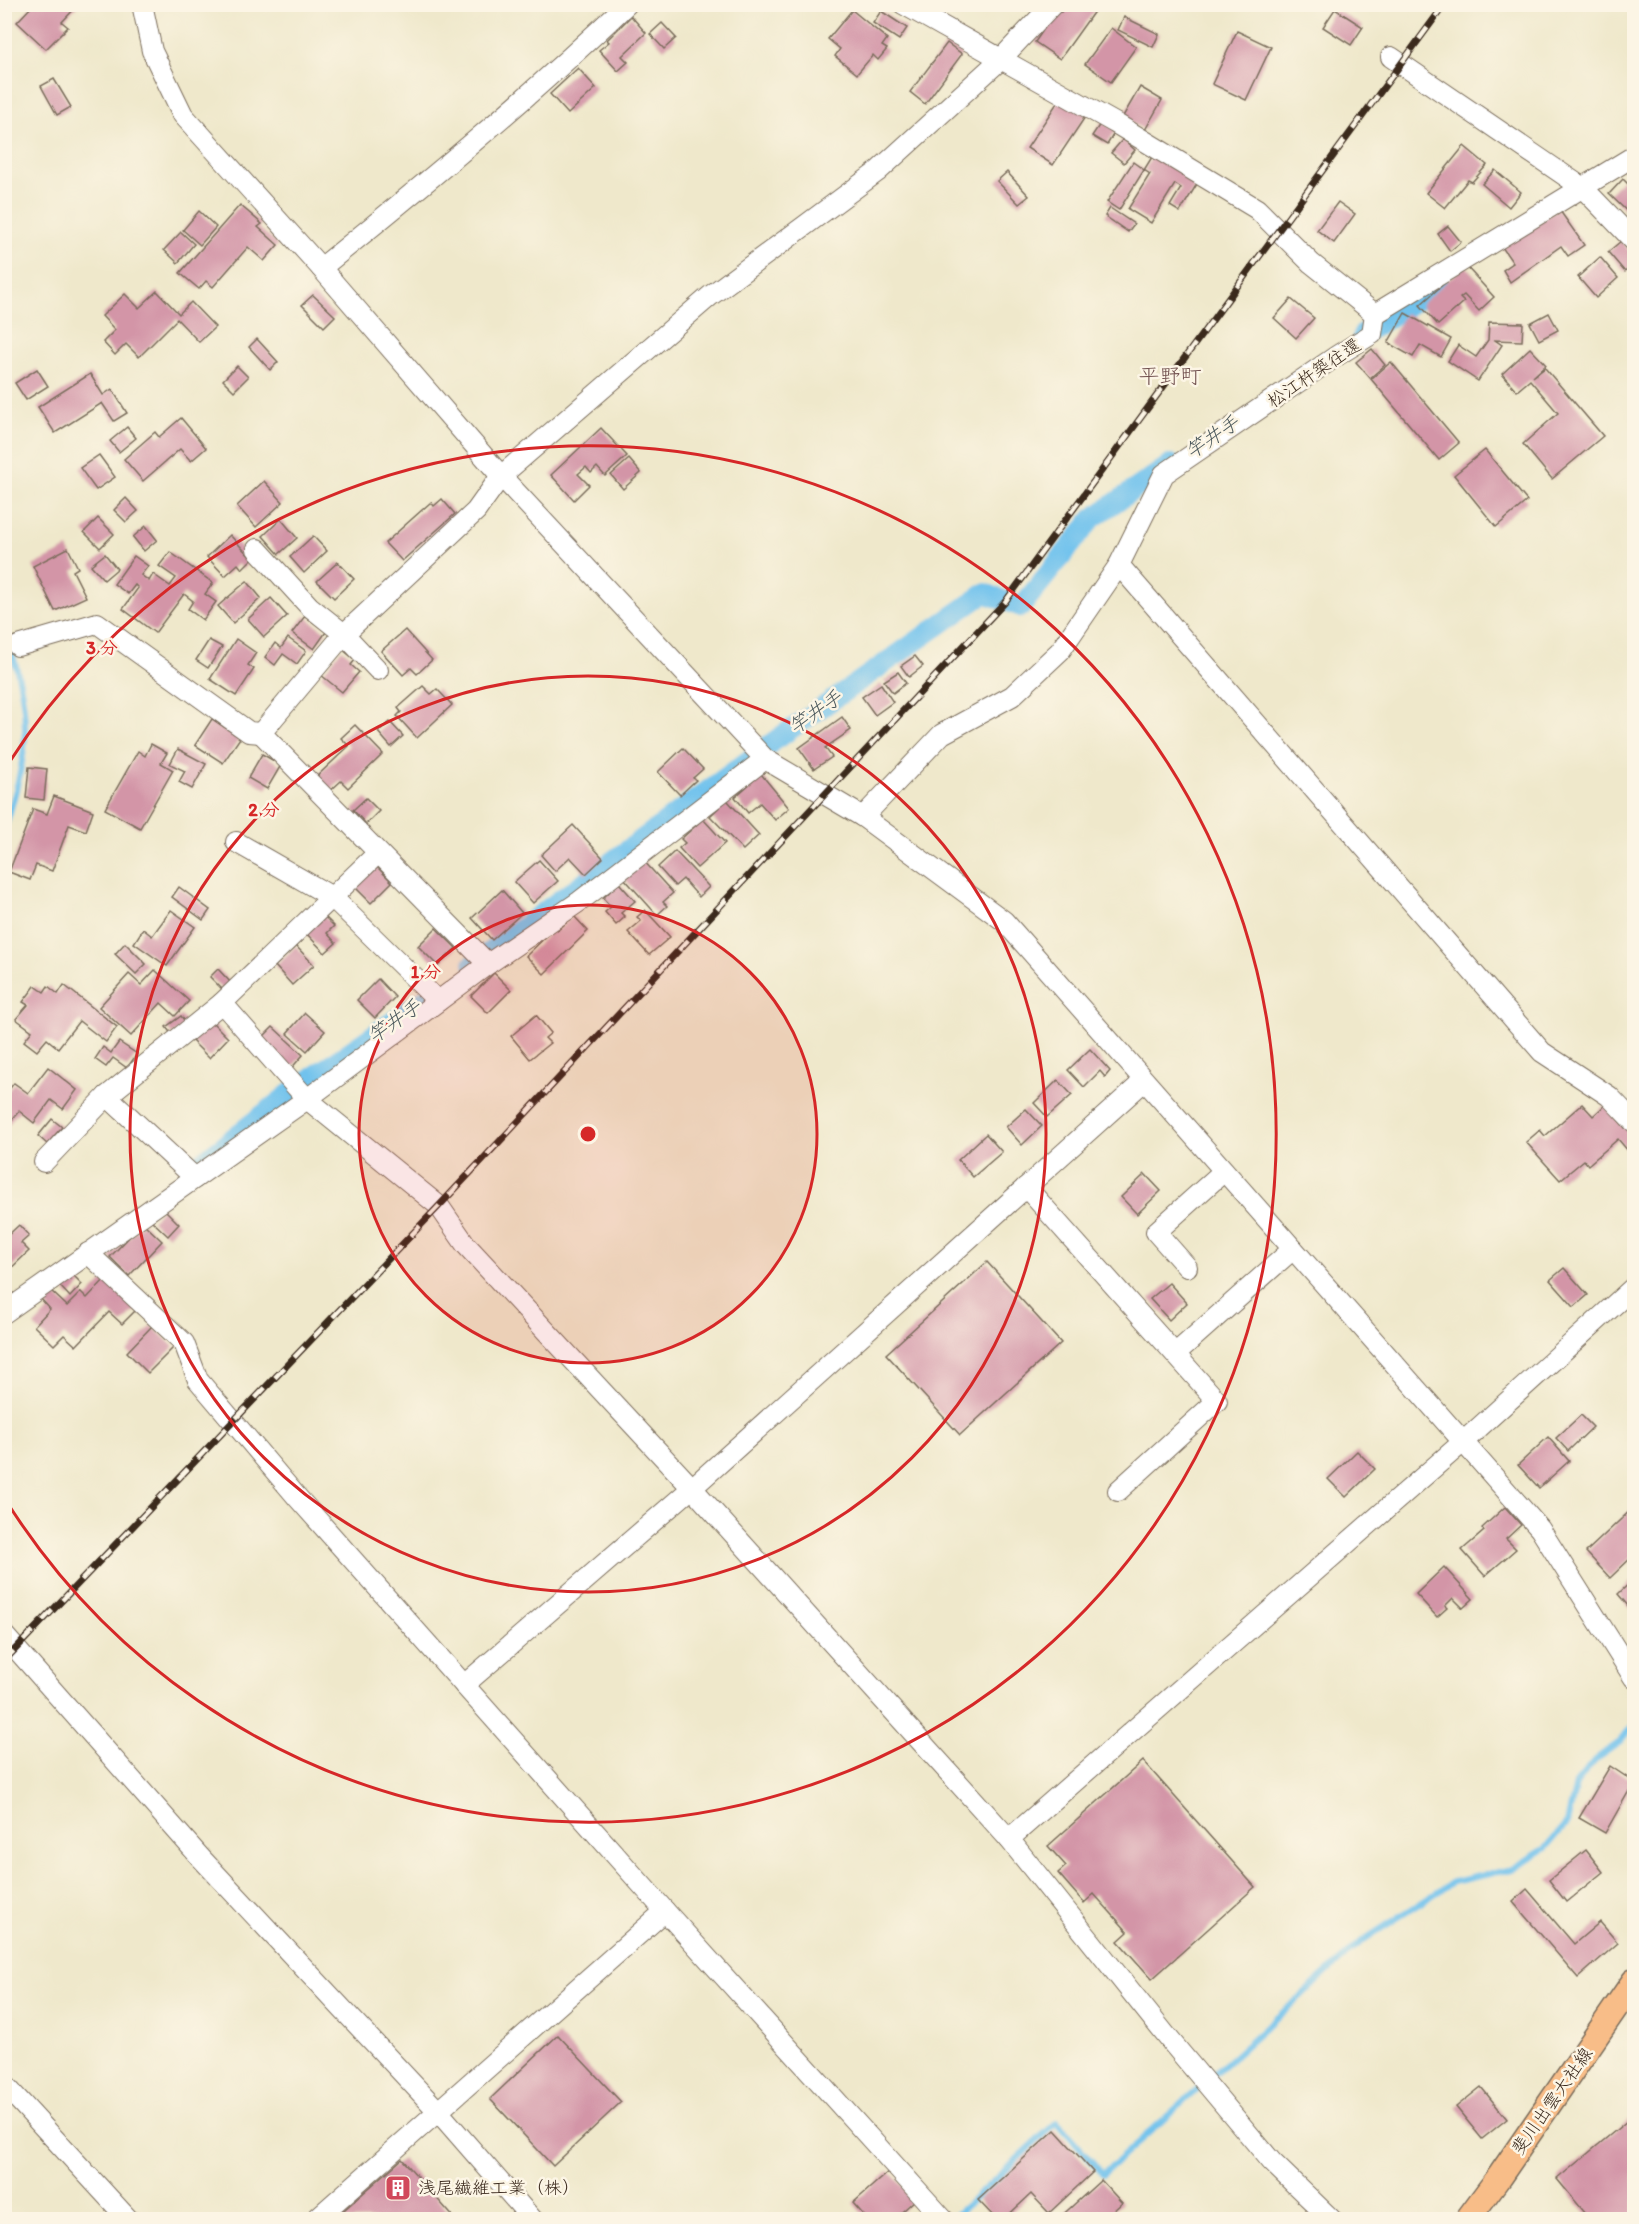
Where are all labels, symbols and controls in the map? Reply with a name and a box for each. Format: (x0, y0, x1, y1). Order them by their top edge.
street label: 松江杵築往還 (1263, 334, 1365, 412)
district label: 平野町 (1139, 363, 1202, 388)
water label: 竿井手 (1180, 410, 1244, 464)
text: 3 分 (86, 637, 118, 659)
water label: 竿井手 (784, 684, 847, 739)
text: 2 分 (248, 799, 280, 821)
text: 1 分 (411, 961, 441, 983)
water label: 竿井手 (363, 993, 426, 1048)
centre of rings (578, 1124, 598, 1144)
street label: 斐川出雲大社線 (1507, 2043, 1597, 2159)
building icon: 浅尾繊維工業（株） (383, 2173, 413, 2203)
place label: 浅尾繊維工業（株） (418, 2177, 580, 2199)

